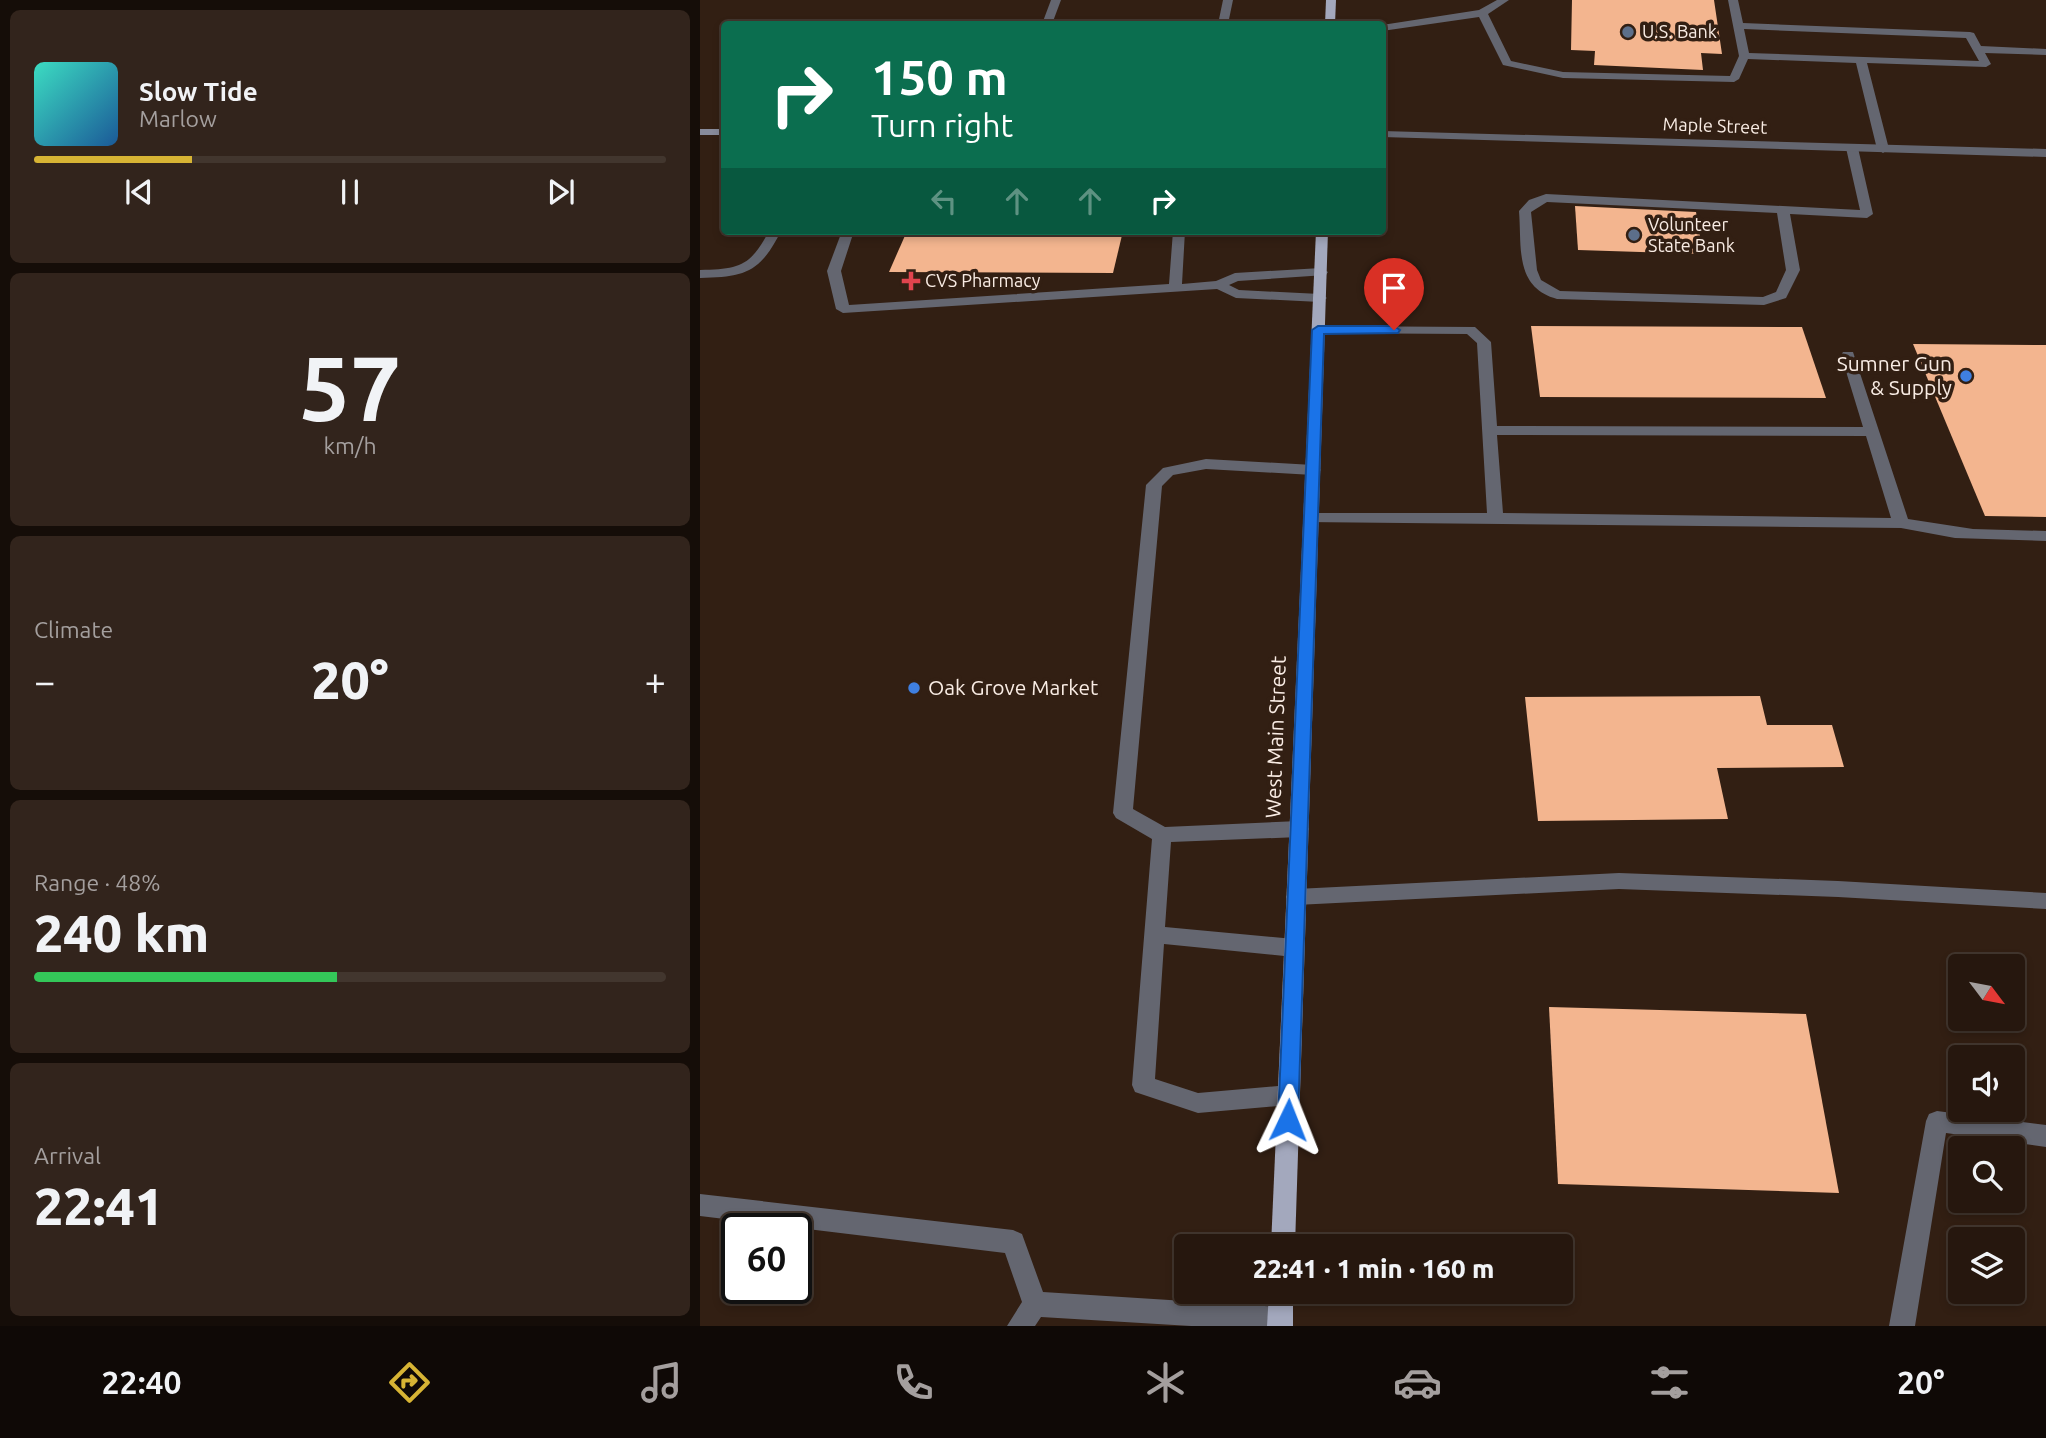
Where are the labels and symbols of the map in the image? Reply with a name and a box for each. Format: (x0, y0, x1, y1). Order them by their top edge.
place label: U.S. Bank (1642, 21, 1717, 41)
marker: U.S. Bank (1620, 24, 1636, 40)
street label: Maple Street (1662, 113, 1768, 137)
place label: Volunteer State Bank (1648, 214, 1735, 255)
marker: Volunteer State Bank (1626, 227, 1642, 243)
pin (1364, 258, 1424, 330)
place label: CVS Pharmacy (925, 270, 1041, 290)
marker: CVS Pharmacy (903, 273, 919, 289)
place label: Sumner Gun & Supply (1837, 351, 1952, 399)
marker: Sumner Gun & Supply (1958, 368, 1974, 384)
street label: West Main Street (1260, 655, 1290, 819)
place label: Oak Grove Market (928, 675, 1098, 699)
marker: Oak Grove Market (906, 680, 922, 696)
north arrow (1948, 954, 2025, 1031)
position arrow (1251, 1083, 1325, 1157)
speed limit sign: 60 (721, 1213, 812, 1304)

